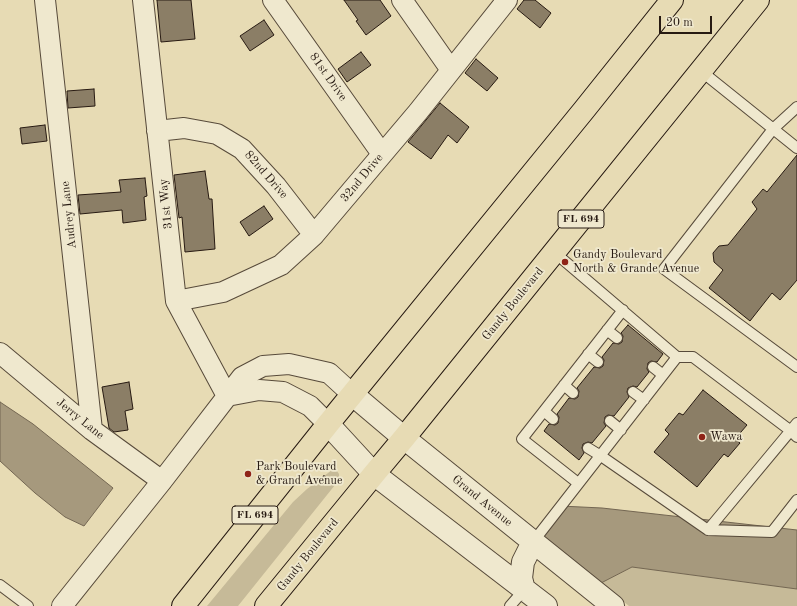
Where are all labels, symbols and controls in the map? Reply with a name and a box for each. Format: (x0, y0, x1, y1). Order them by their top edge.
scale bar (661, 8, 714, 34)
text: 20 m (666, 17, 693, 29)
street label: 81st Drive (306, 50, 350, 104)
street label: 82nd Drive (241, 148, 291, 202)
street label: 32nd Drive (338, 151, 386, 205)
street label: 31st Way (156, 178, 176, 230)
street label: Audrey Lane (58, 180, 80, 250)
road number: FL 694 (558, 210, 604, 228)
place label: Gandy Boulevard North & Grande Avenue (573, 248, 699, 276)
marker: Gandy Boulevard North & Grande Avenue (560, 257, 570, 267)
street label: Gandy Boulevard (479, 265, 547, 343)
street label: Jerry Lane (53, 395, 107, 443)
place label: Wawa (710, 430, 742, 444)
marker: Wawa (697, 432, 707, 442)
place label: Park Boulevard & Grand Avenue (256, 460, 342, 488)
marker: Park Boulevard & Grand Avenue (243, 469, 253, 479)
street label: Grand Avenue (449, 472, 515, 530)
road number: FL 694 (232, 506, 278, 524)
street label: Gandy Boulevard (274, 516, 342, 594)

